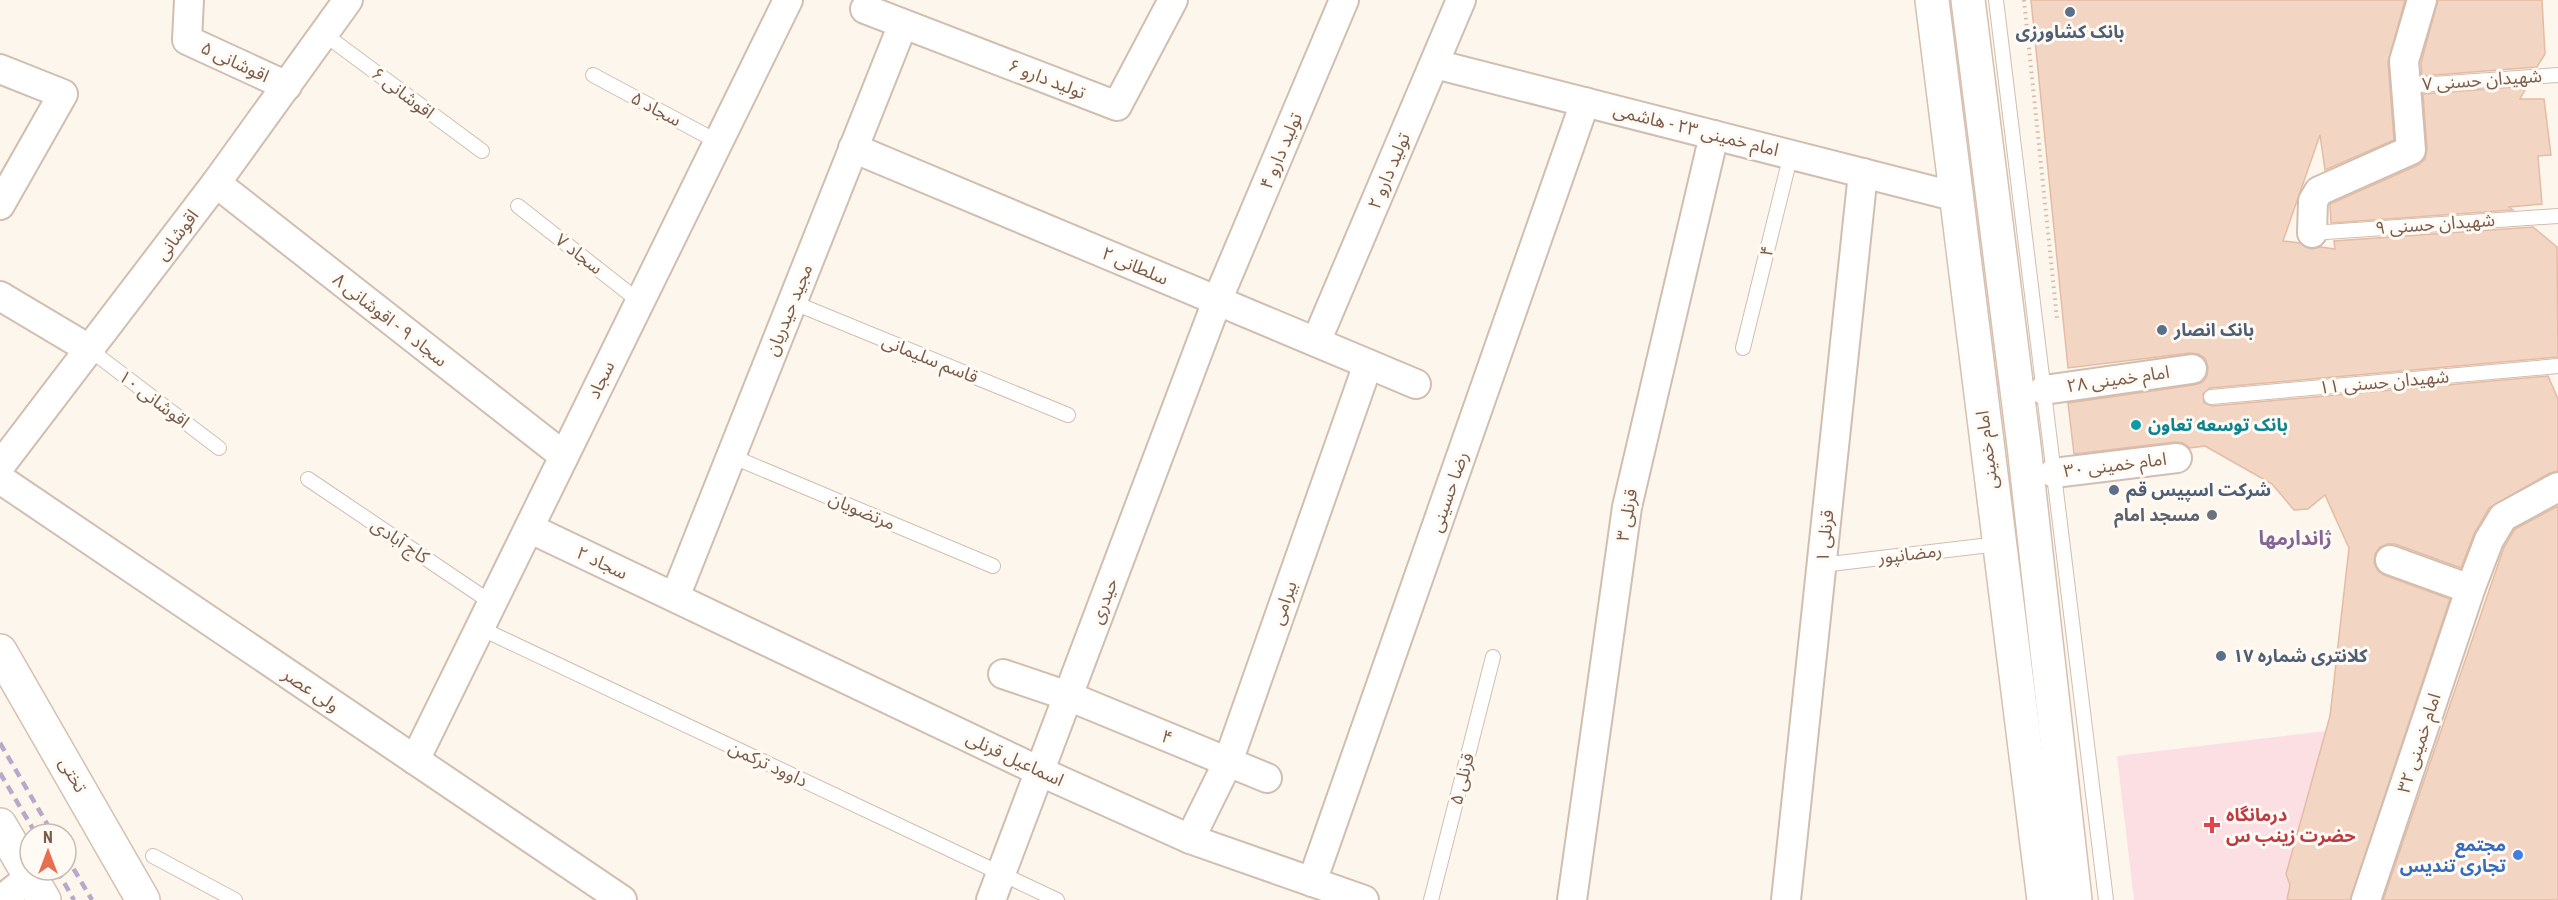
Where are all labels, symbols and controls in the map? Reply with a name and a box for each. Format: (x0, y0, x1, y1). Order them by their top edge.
marker: بانک کشاورزی (2063, 5, 2077, 19)
place label: بانک کشاورزی (2015, 21, 2125, 43)
street label: اقوشانی ۵ (197, 37, 273, 87)
street label: تولید دارو ۶ (1005, 54, 1089, 104)
street label: اقوشانی ۶ (367, 62, 439, 124)
street label: شهیدان حسنی ۷ (2421, 65, 2543, 95)
street label: سجاد ۵ (628, 87, 685, 130)
street label: امام خمینی ۲۳ - هاشمی (1610, 99, 1781, 164)
street label: تولید دارو ۴ (1255, 109, 1307, 193)
street label: تولید دارو ۲ (1363, 129, 1415, 213)
street label: اقوشانی (151, 205, 203, 265)
street label: شهیدان حسنی ۹ (2374, 209, 2496, 239)
street label: سجاد ۷ (552, 229, 607, 278)
street label: ۲ سلطانی (1098, 242, 1172, 290)
street label: ۴ (1755, 243, 1778, 258)
street label: مجید حیدریان (761, 261, 817, 359)
street label: سجاد ۹ - اقوشانی ۸ (328, 268, 452, 372)
place label: بانک انصار (2173, 319, 2254, 341)
marker: بانک انصار (2155, 323, 2169, 337)
street label: قاسم سلیمانی (878, 330, 981, 390)
street label: سجاد (582, 357, 619, 402)
street label: امام خمینی ۲۸ (2065, 361, 2171, 400)
street label: اقوشانی ۱۰ (114, 365, 194, 433)
street label: شهیدان حسنی ۱۱ (2318, 365, 2450, 399)
street label: امام خمینی (1971, 409, 2006, 491)
place label: بانک توسعه تعاون (2148, 414, 2288, 435)
marker: بانک توسعه تعاون (2129, 418, 2143, 432)
street label: امام خمینی ۳۰ (2062, 448, 2168, 485)
street label: رضا حسینی (1425, 449, 1473, 535)
place label: شرکت اسپیس قم (2126, 479, 2271, 503)
marker: شرکت اسپیس قم (2107, 483, 2121, 497)
street label: مرتضویان (826, 487, 898, 535)
street label: قرنلی ۳ (1612, 487, 1642, 543)
place label: مسجد امام (2114, 504, 2200, 528)
marker: مسجد امام (2205, 508, 2219, 522)
street label: قرنلی ۱ (1811, 509, 1839, 563)
street label: کاج آبادی (366, 514, 434, 570)
district label: ژاندارمها (2258, 526, 2332, 550)
street label: رمضانپور (1876, 539, 1943, 569)
street label: سجاد ۲ (573, 542, 631, 583)
street label: حیدری (1085, 575, 1123, 627)
street label: بیرامی (1266, 578, 1302, 628)
place label: کلانتری شماره ۱۷ (2233, 645, 2368, 667)
marker: کلانتری شماره ۱۷ (2214, 649, 2228, 663)
street label: ولی عصر (278, 663, 343, 717)
street label: امام خمینی ۳۲ (2393, 690, 2448, 797)
street label: ۴ (1158, 725, 1176, 748)
street label: اسماعیل قرنلی (963, 727, 1067, 791)
street label: داوود ترکمن (725, 736, 811, 792)
street label: قرنلی ۵ (1445, 751, 1479, 807)
street label: تختی (54, 754, 92, 796)
place label: درمانگاه حضرت زینب س (2226, 804, 2356, 847)
marker: درمانگاه حضرت زینب س (2203, 816, 2221, 834)
north arrow (18, 822, 78, 882)
text: N (43, 828, 53, 847)
place label: مجتمع تجاری تندیس (2400, 834, 2507, 877)
marker: مجتمع تجاری تندیس (2511, 848, 2525, 862)

